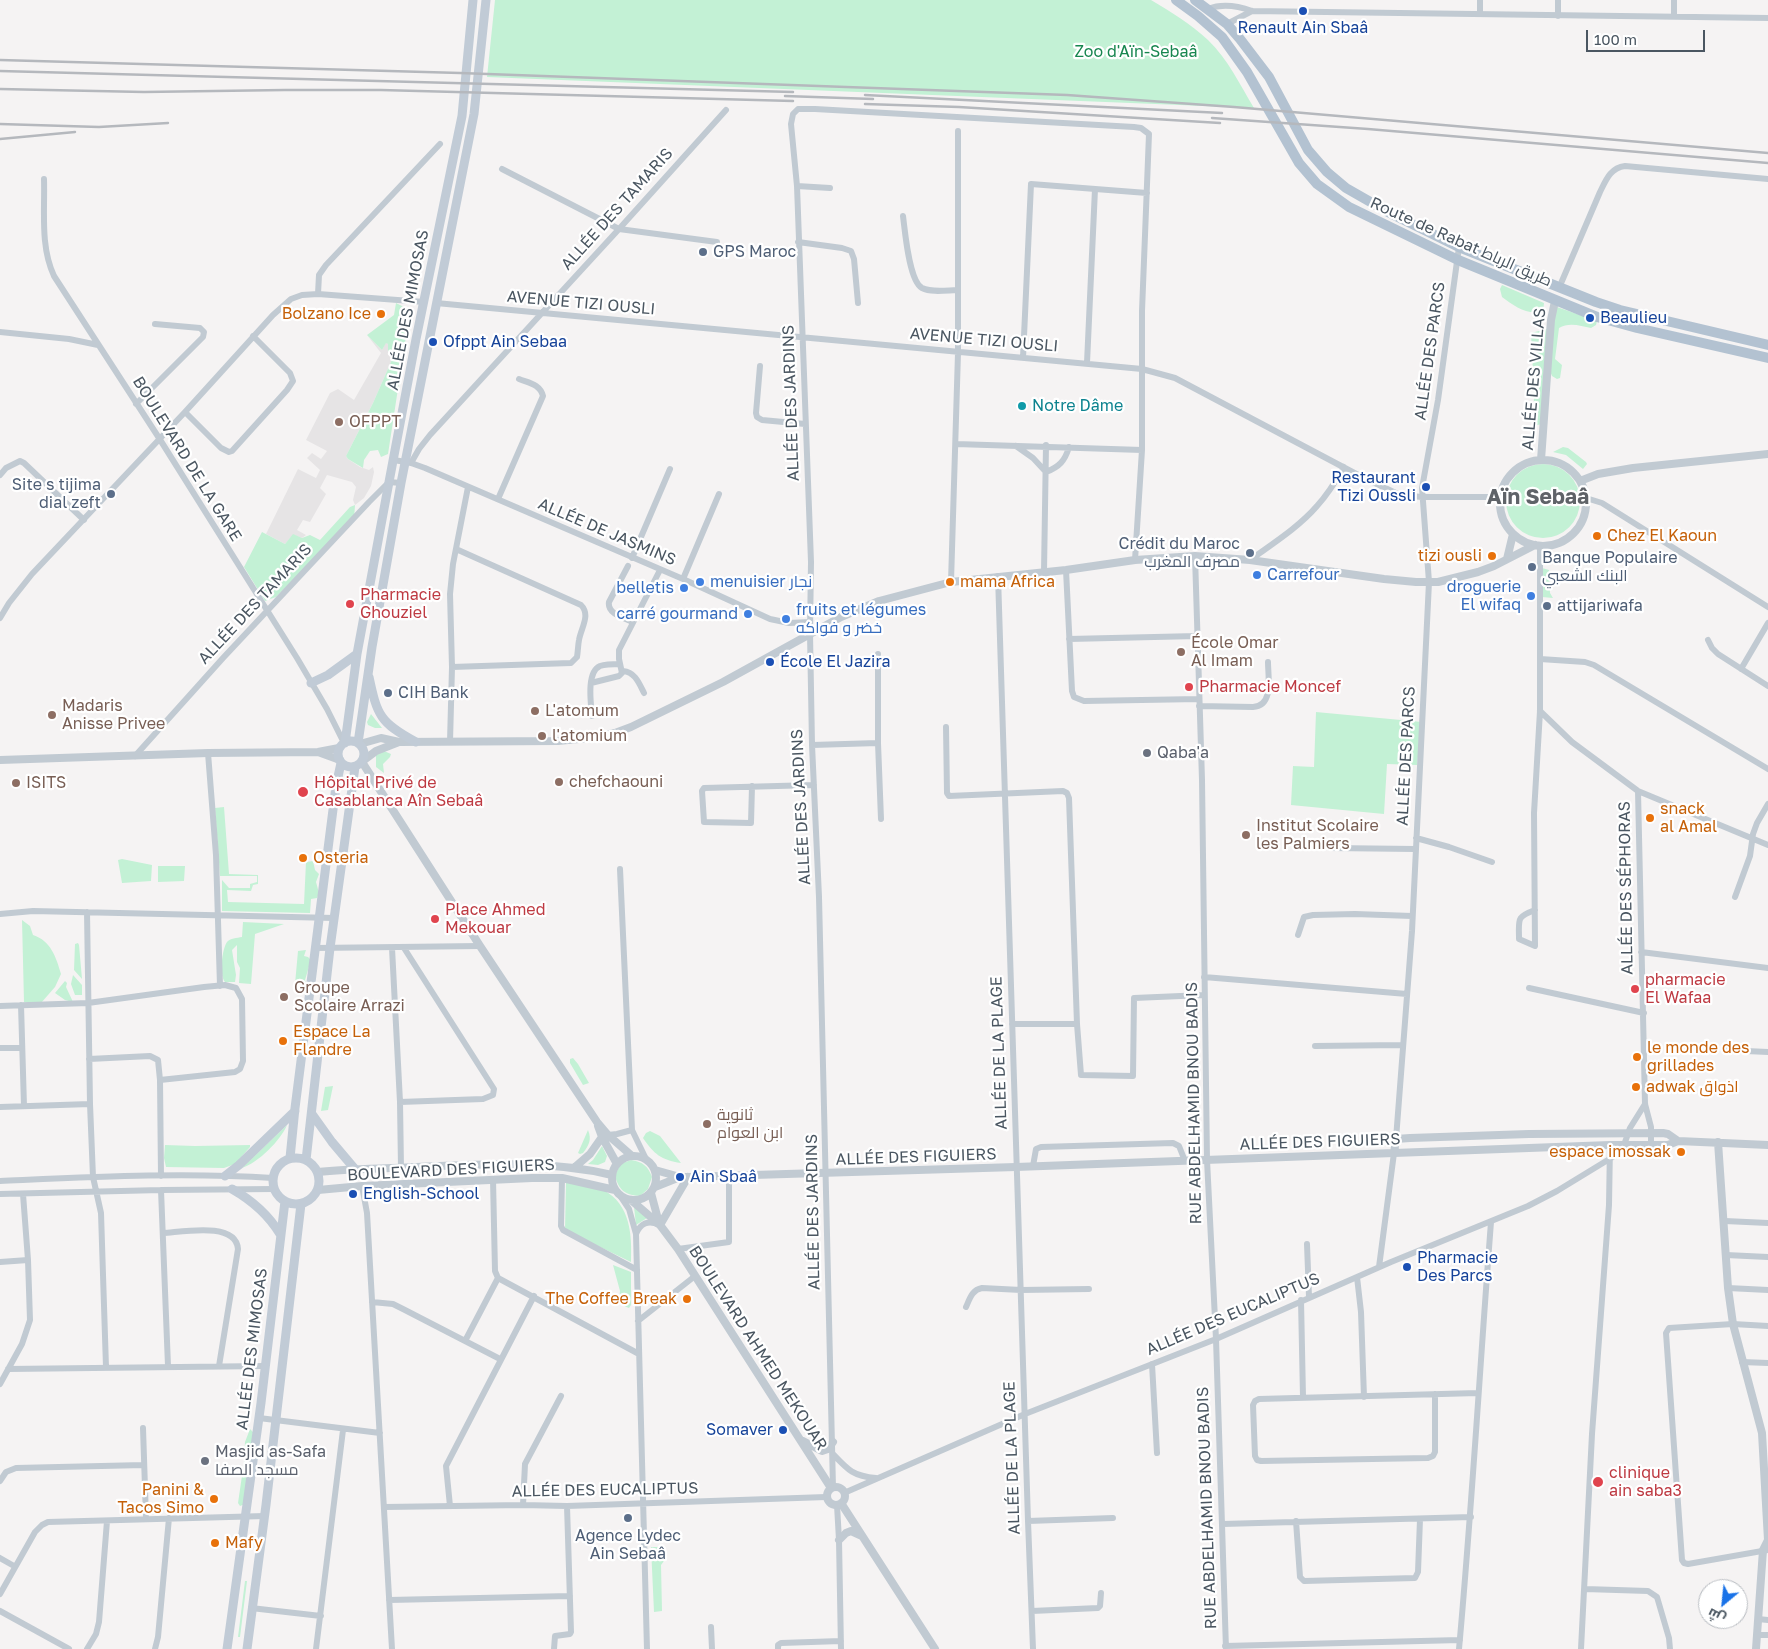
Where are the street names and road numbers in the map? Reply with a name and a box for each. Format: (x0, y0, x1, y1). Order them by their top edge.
street label: ALLÉE DES TAMARIS (557, 144, 677, 274)
street label: Route de Rabat طريق الرباط (1367, 193, 1555, 291)
street label: ALLÉE DES MIMOSAS (383, 228, 433, 392)
street label: ALLÉE DES PARCS (1411, 281, 1449, 421)
street label: AVENUE TIZI OUSLI (506, 287, 656, 319)
street label: ALLÉE DES VILLAS (1518, 307, 1550, 451)
street label: AVENUE TIZI OUSLI (909, 324, 1059, 356)
street label: ALLÉE DES JARDINS (779, 325, 803, 481)
street label: BOULEVARD DE LA GARE (128, 373, 246, 545)
street label: ALLÉE DE JASMINS (535, 494, 679, 570)
street label: ALLÉE DES TAMARIS (194, 540, 316, 668)
street label: ALLÉE DES PARCS (1393, 686, 1419, 826)
street label: ALLÉE DES JARDINS (787, 728, 815, 886)
street label: ALLÉE DES SÉPHORAS (1615, 801, 1637, 975)
street label: ALLÉE DE LA PLAGE (987, 976, 1011, 1130)
street label: RUE ABDELHAMID BNOU BADIS (1182, 982, 1206, 1224)
street label: ALLÉE DES FIGUIERS (1239, 1130, 1401, 1154)
street label: ALLÉE DES JARDINS (802, 1134, 824, 1290)
street label: ALLÉE DES FIGUIERS (835, 1145, 997, 1169)
street label: BOULEVARD DES FIGUIERS (347, 1155, 555, 1185)
street label: BOULEVARD AHMED MEKOUAR (685, 1242, 831, 1454)
street label: ALLÉE DES MIMOSAS (233, 1267, 271, 1431)
street label: ALLÉE DES EUCALIPTUS (1143, 1269, 1323, 1359)
street label: ALLÉE DE LA PLAGE (1000, 1381, 1024, 1535)
street label: RUE ABDELHAMID BNOU BADIS (1193, 1386, 1221, 1630)
street label: ALLÉE DES EUCALIPTUS (511, 1479, 699, 1501)

